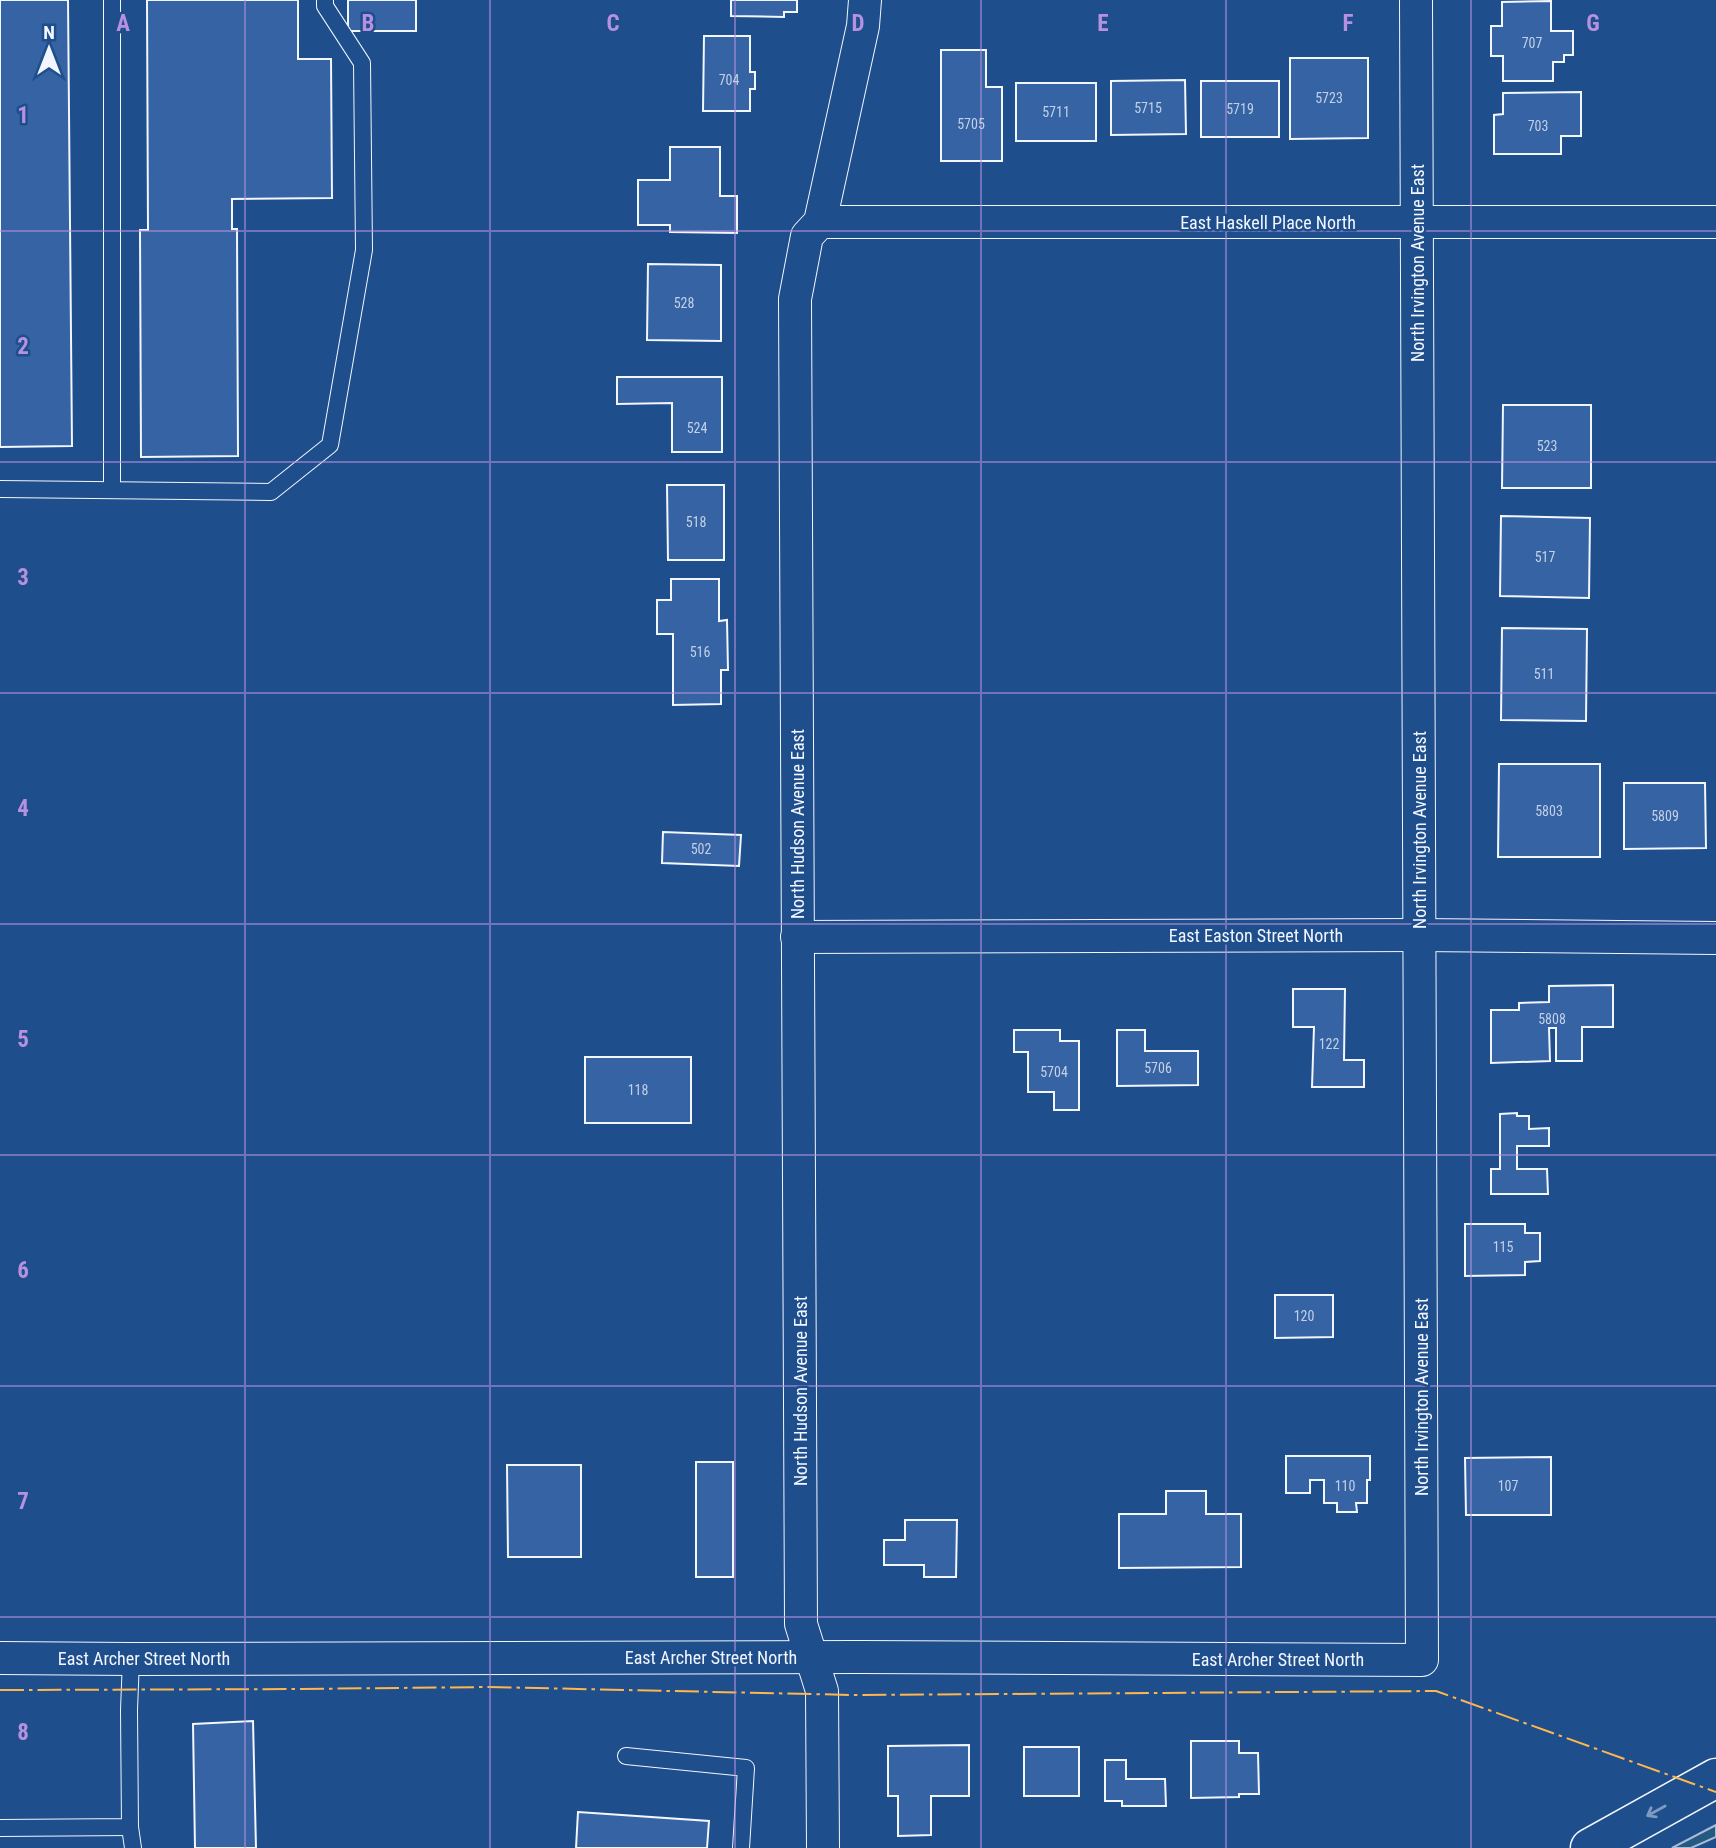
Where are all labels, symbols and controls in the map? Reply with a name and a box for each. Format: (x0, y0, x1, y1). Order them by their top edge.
text: A (116, 10, 130, 37)
text: B (362, 10, 374, 37)
text: C (606, 10, 620, 37)
text: D (852, 10, 865, 37)
text: E (1097, 10, 1109, 37)
text: F (1343, 10, 1354, 37)
text: G (1586, 10, 1600, 37)
north arrow (14, 14, 84, 84)
text: N (43, 21, 55, 44)
house number: 707 (1522, 35, 1542, 51)
house number: 704 (719, 72, 739, 88)
house number: 5723 (1315, 90, 1343, 106)
house number: 5715 (1134, 100, 1162, 116)
house number: 5719 (1226, 101, 1254, 117)
text: 1 (17, 102, 29, 129)
house number: 5711 (1042, 104, 1070, 120)
house number: 5705 (957, 116, 985, 132)
house number: 703 (1528, 118, 1548, 134)
street label: North Irvington Avenue East (1407, 164, 1428, 362)
street label: East Haskell Place North (1180, 212, 1356, 233)
house number: 528 (674, 295, 694, 311)
text: 2 (17, 333, 29, 360)
house number: 524 (687, 420, 707, 436)
house number: 523 (1537, 438, 1557, 454)
house number: 518 (686, 514, 706, 530)
house number: 517 (1535, 549, 1555, 565)
text: 3 (17, 564, 29, 591)
house number: 516 (690, 644, 710, 660)
house number: 511 (1534, 666, 1554, 682)
street label: North Hudson Avenue East (787, 729, 808, 919)
street label: North Irvington Avenue East (1409, 731, 1430, 929)
text: 4 (17, 795, 29, 822)
house number: 5803 (1535, 803, 1563, 819)
house number: 5809 (1651, 808, 1679, 824)
house number: 502 (691, 841, 711, 857)
street label: East Easton Street North (1169, 925, 1343, 946)
house number: 5808 (1538, 1011, 1566, 1027)
text: 5 (17, 1026, 29, 1053)
house number: 122 (1319, 1036, 1339, 1052)
house number: 5706 (1144, 1060, 1172, 1076)
house number: 5704 (1040, 1064, 1068, 1080)
house number: 118 (628, 1082, 648, 1098)
house number: 115 (1493, 1239, 1513, 1255)
text: 6 (17, 1257, 29, 1284)
street label: North Hudson Avenue East (790, 1296, 811, 1486)
street label: North Irvington Avenue East (1411, 1298, 1432, 1496)
house number: 120 (1294, 1308, 1314, 1324)
house number: 110 (1335, 1478, 1355, 1494)
house number: 107 (1498, 1478, 1518, 1494)
text: 7 (17, 1488, 29, 1515)
street label: East Archer Street North (625, 1647, 797, 1668)
street label: East Archer Street North (58, 1648, 230, 1669)
street label: East Archer Street North (1192, 1649, 1364, 1670)
text: 8 (17, 1719, 29, 1746)
one-way arrow (1647, 1804, 1667, 1818)

